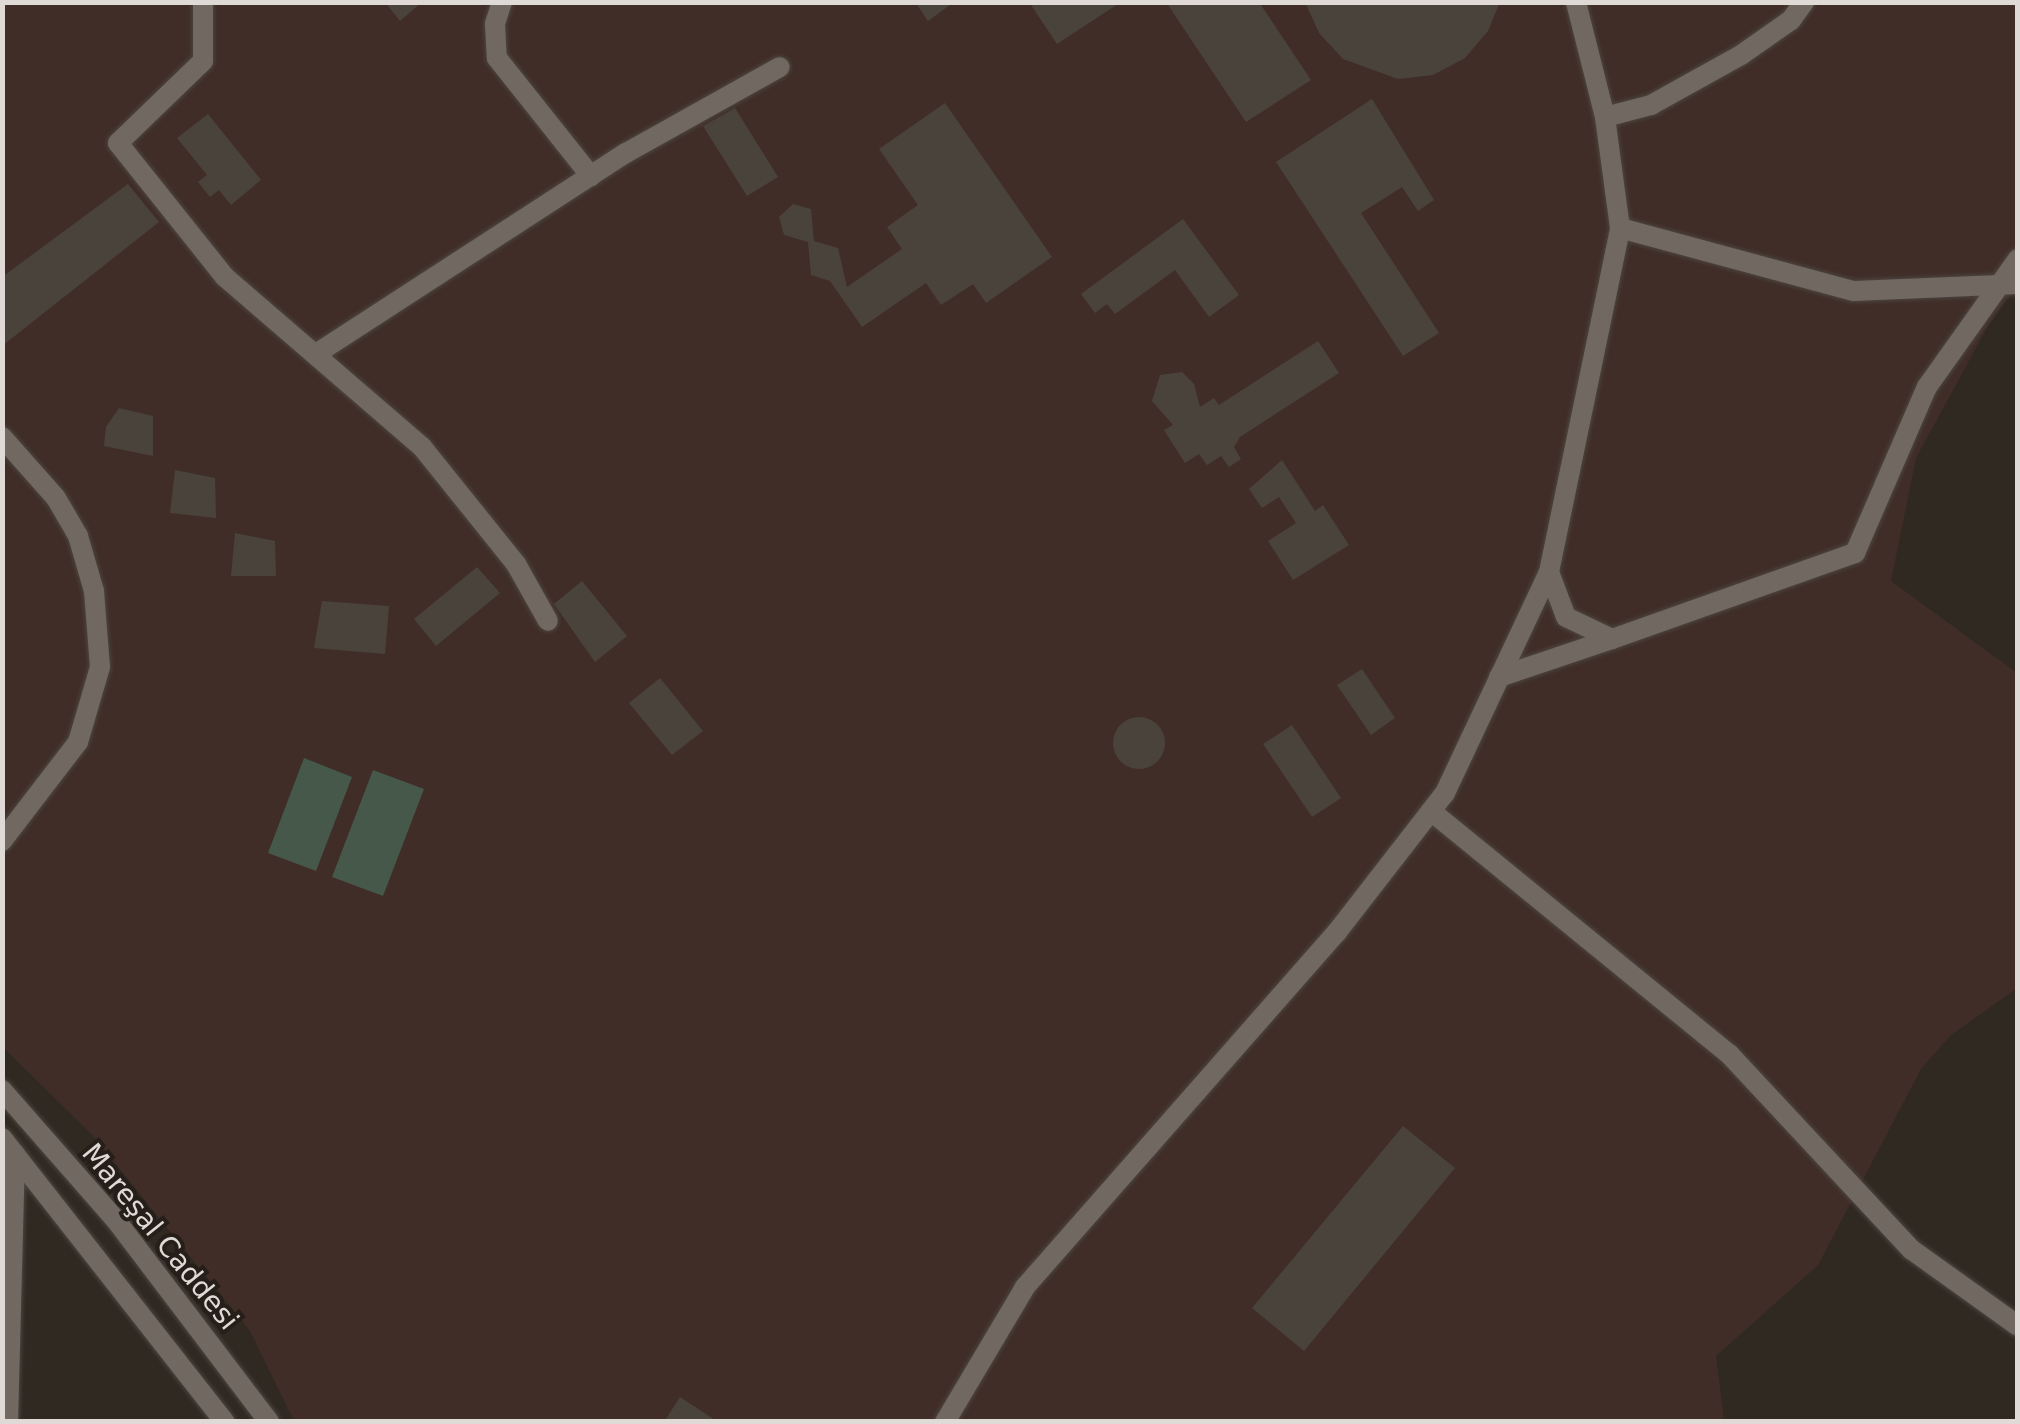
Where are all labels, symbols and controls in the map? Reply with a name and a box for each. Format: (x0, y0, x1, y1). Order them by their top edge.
street label: Mareşal Caddesi (75, 1137, 245, 1337)

